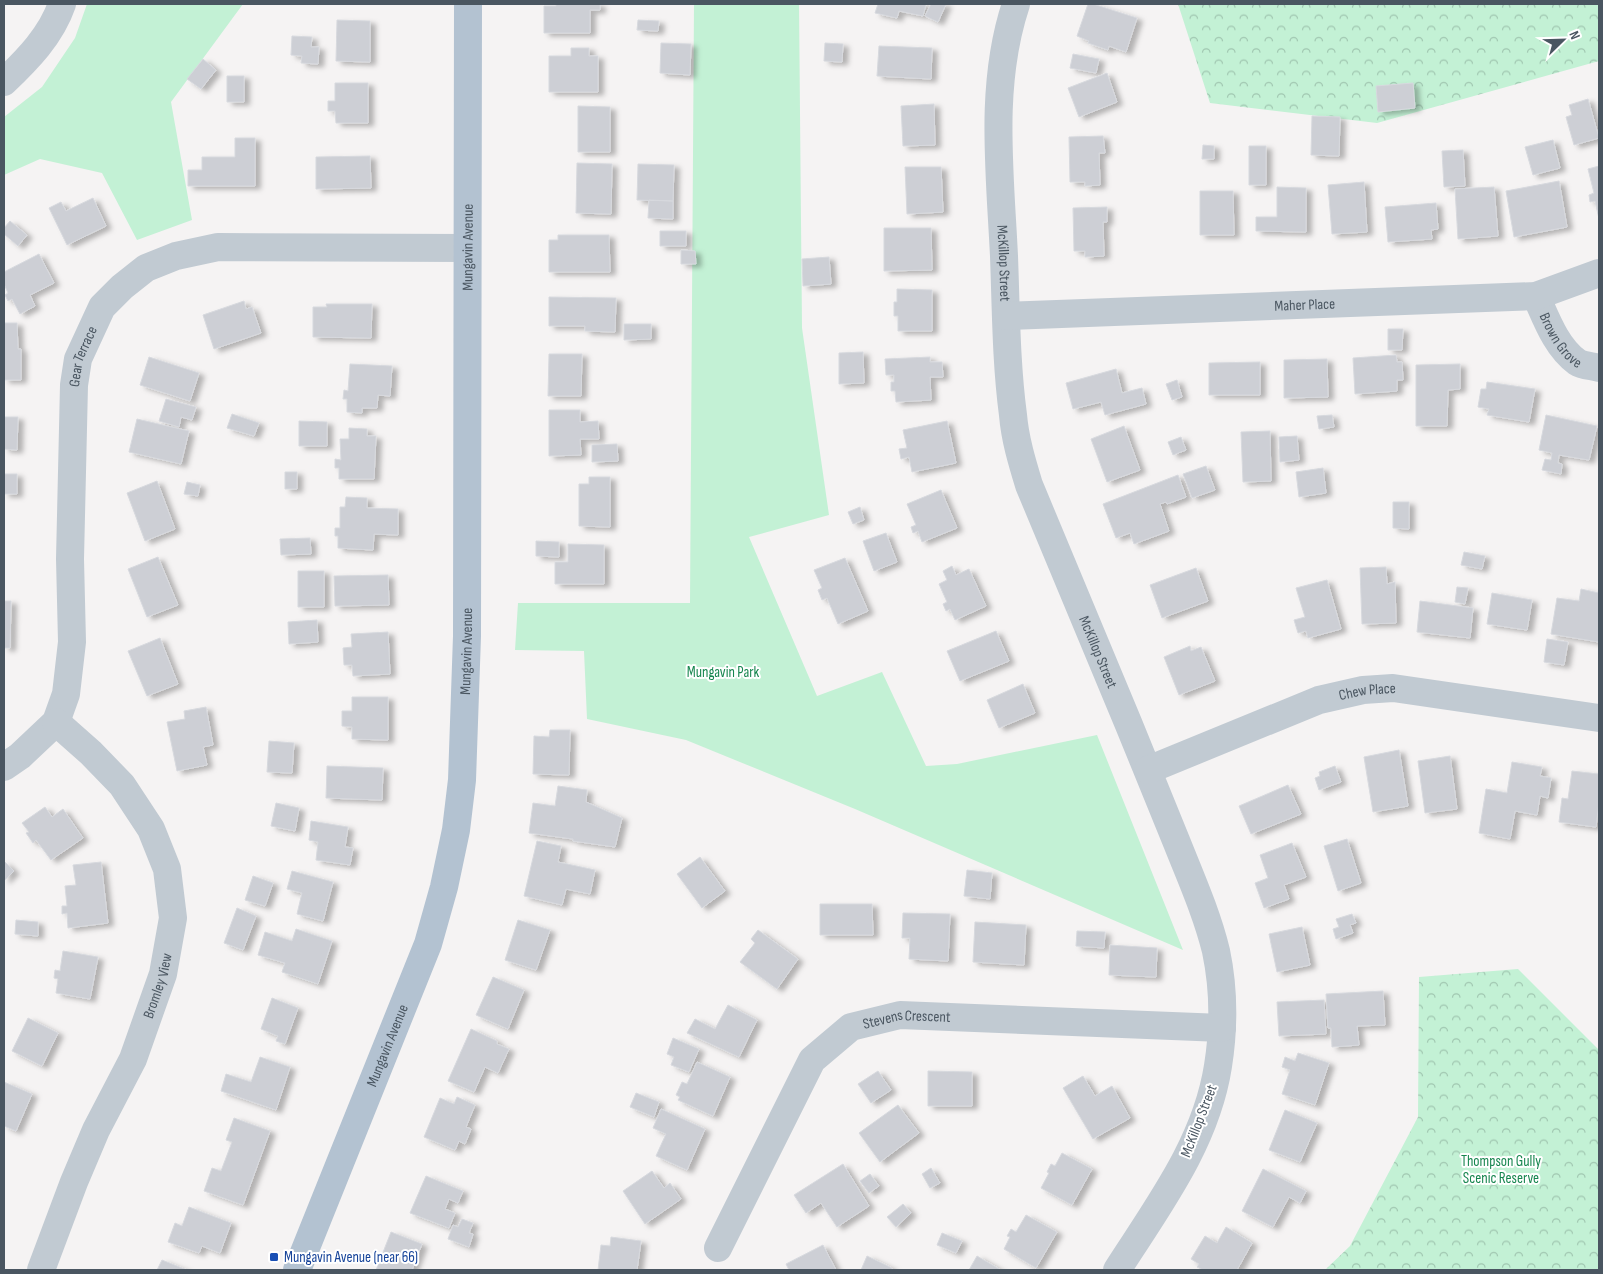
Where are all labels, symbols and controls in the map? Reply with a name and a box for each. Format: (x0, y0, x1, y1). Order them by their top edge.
north arrow (1538, 15, 1588, 65)
text: N (1565, 28, 1584, 42)
street label: Mungavin Avenue (458, 204, 477, 291)
street label: McKillop Street (993, 224, 1015, 302)
street label: Maher Place (1274, 294, 1336, 315)
street label: Brown Grove (1535, 310, 1585, 372)
street label: Gear Terrace (64, 323, 101, 388)
street label: Mungavin Avenue (455, 608, 477, 695)
street label: McKillop Street (1075, 613, 1122, 691)
park label: Mungavin Park (687, 663, 759, 682)
street label: Chew Place (1337, 678, 1396, 705)
street label: Bromley View (139, 951, 176, 1021)
street label: Mungavin Avenue (362, 1001, 412, 1089)
street label: Stevens Crescent (861, 1005, 951, 1033)
street label: McKillop Street (1176, 1081, 1222, 1160)
park label: Thompson Gully Scenic Reserve (1461, 1152, 1541, 1188)
place label: Mungavin Avenue (near 66) (284, 1248, 418, 1267)
marker: Mungavin Avenue (near 66) (268, 1251, 280, 1263)

